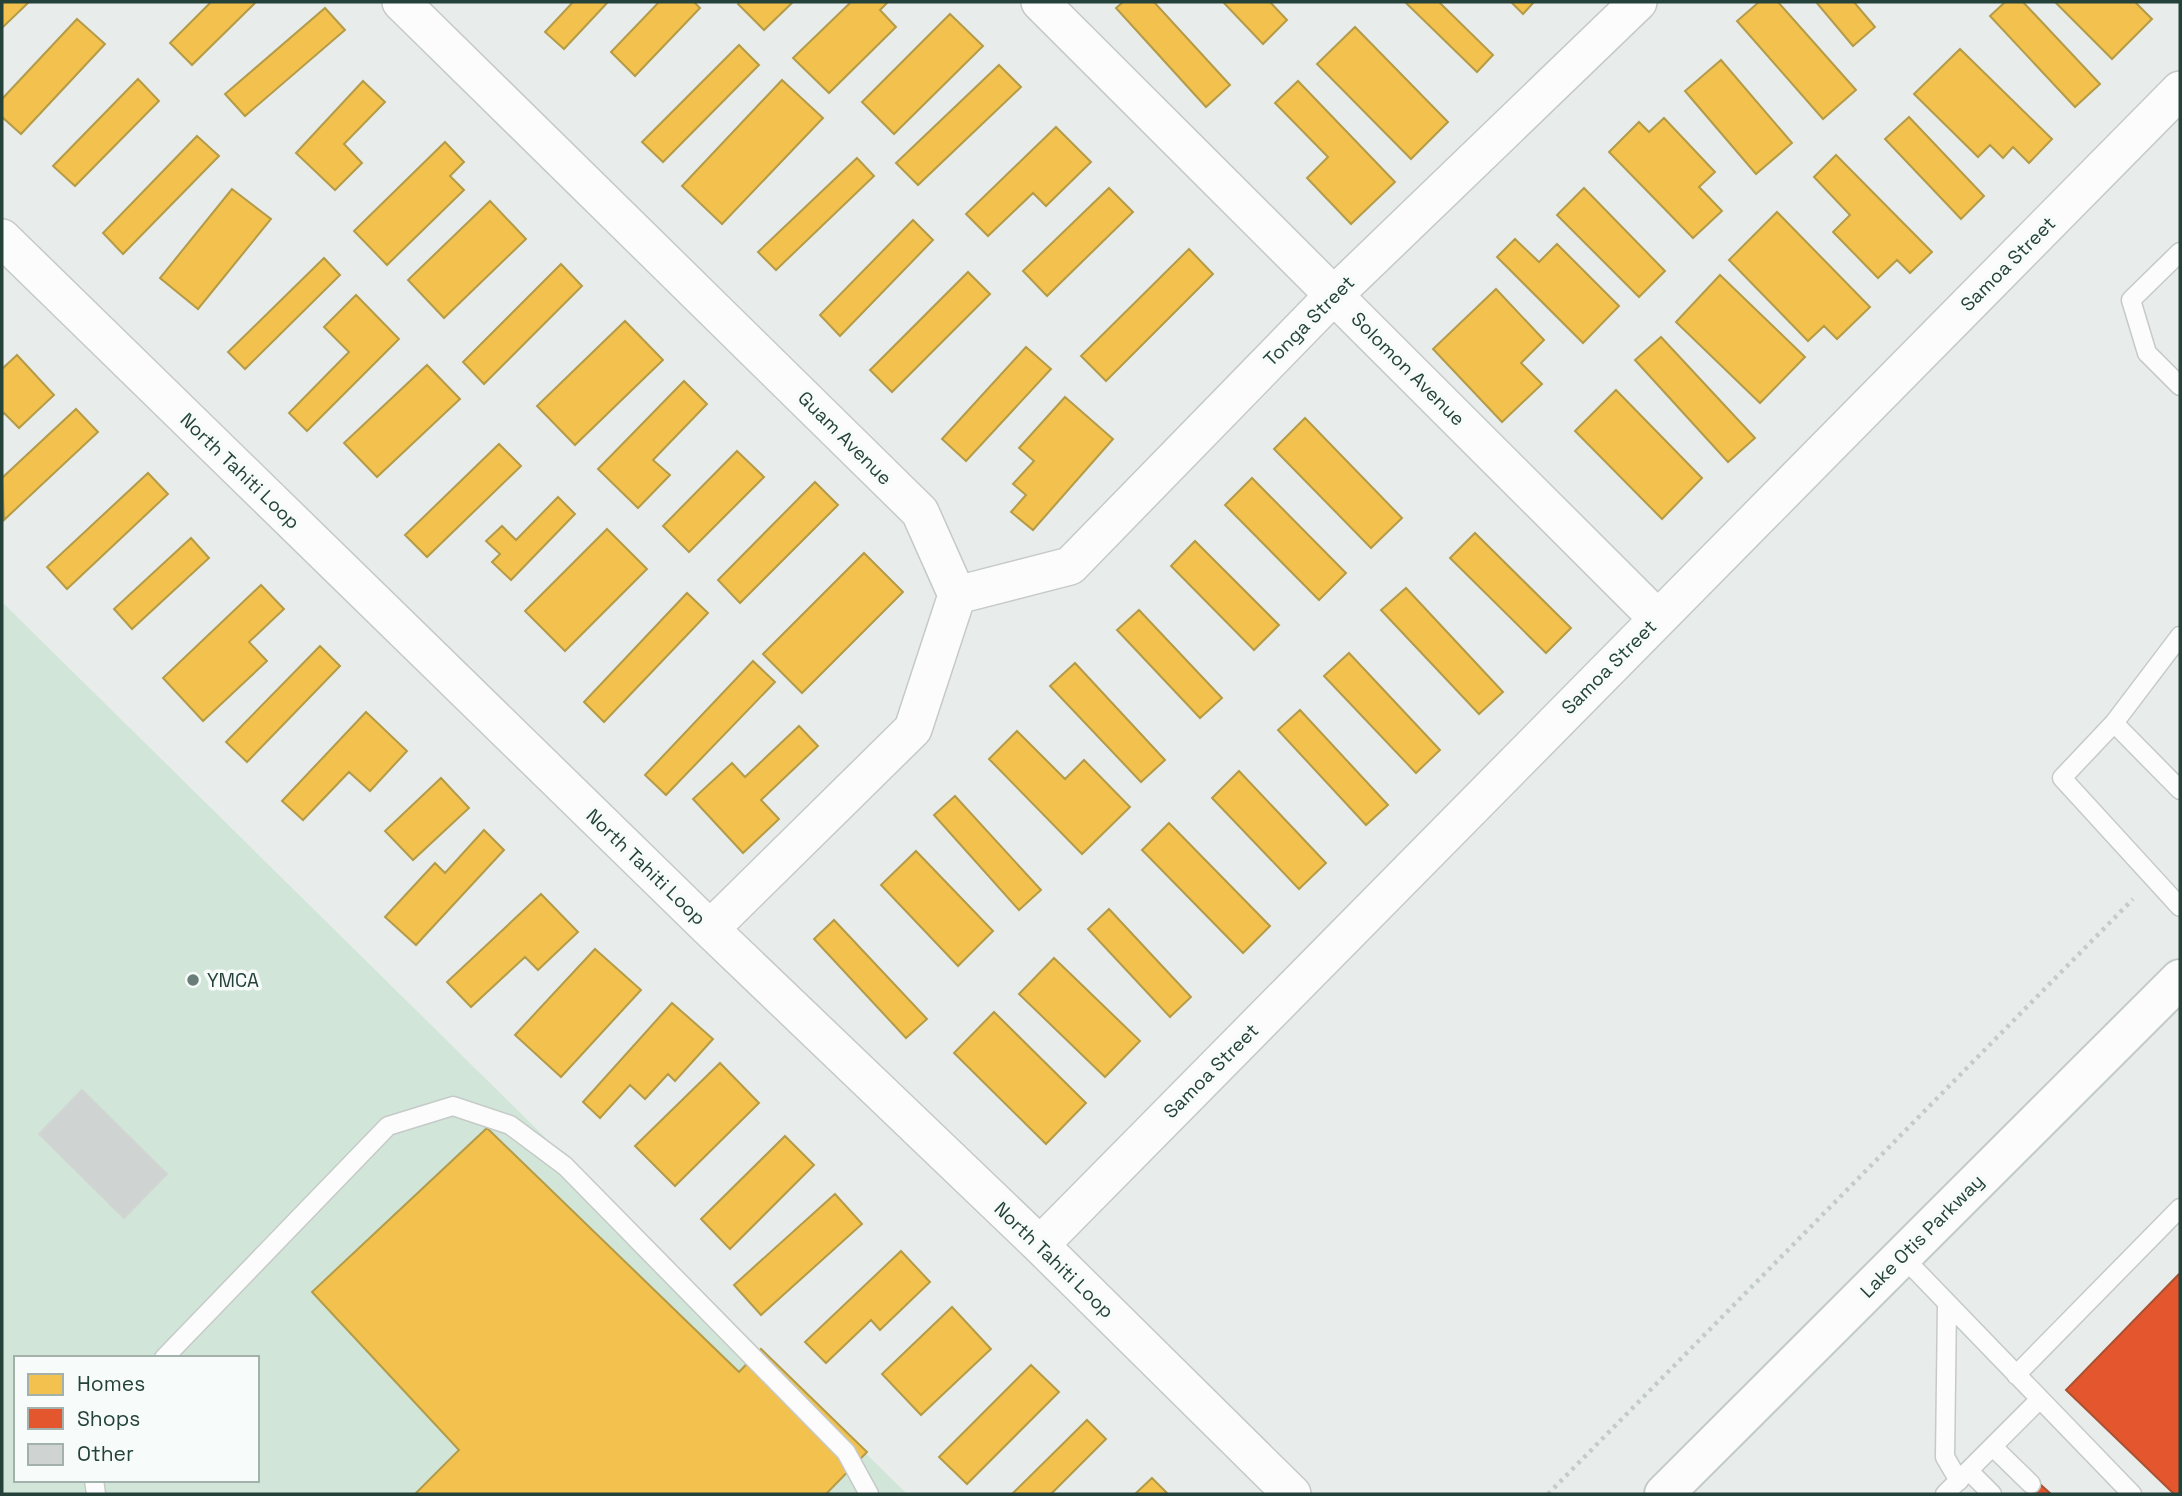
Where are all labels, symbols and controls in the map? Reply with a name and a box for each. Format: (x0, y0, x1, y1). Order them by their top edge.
street label: Samoa Street (1955, 211, 2061, 317)
street label: Tonga Street (1258, 270, 1360, 372)
street label: Solomon Avenue (1346, 307, 1470, 431)
street label: Guam Avenue (793, 386, 897, 490)
street label: North Tahiti Loop (175, 407, 305, 535)
street label: Samoa Street (1556, 614, 1662, 720)
street label: North Tahiti Loop (581, 803, 711, 931)
place label: YMCA (207, 968, 259, 993)
marker: YMCA (185, 972, 201, 988)
street label: Samoa Street (1158, 1018, 1264, 1124)
street label: Lake Otis Parkway (1855, 1169, 1989, 1303)
street label: North Tahiti Loop (989, 1196, 1119, 1324)
legend (14, 1356, 259, 1482)
text: Homes (77, 1370, 145, 1397)
text: Shops (77, 1405, 140, 1432)
text: Other (77, 1440, 134, 1467)

